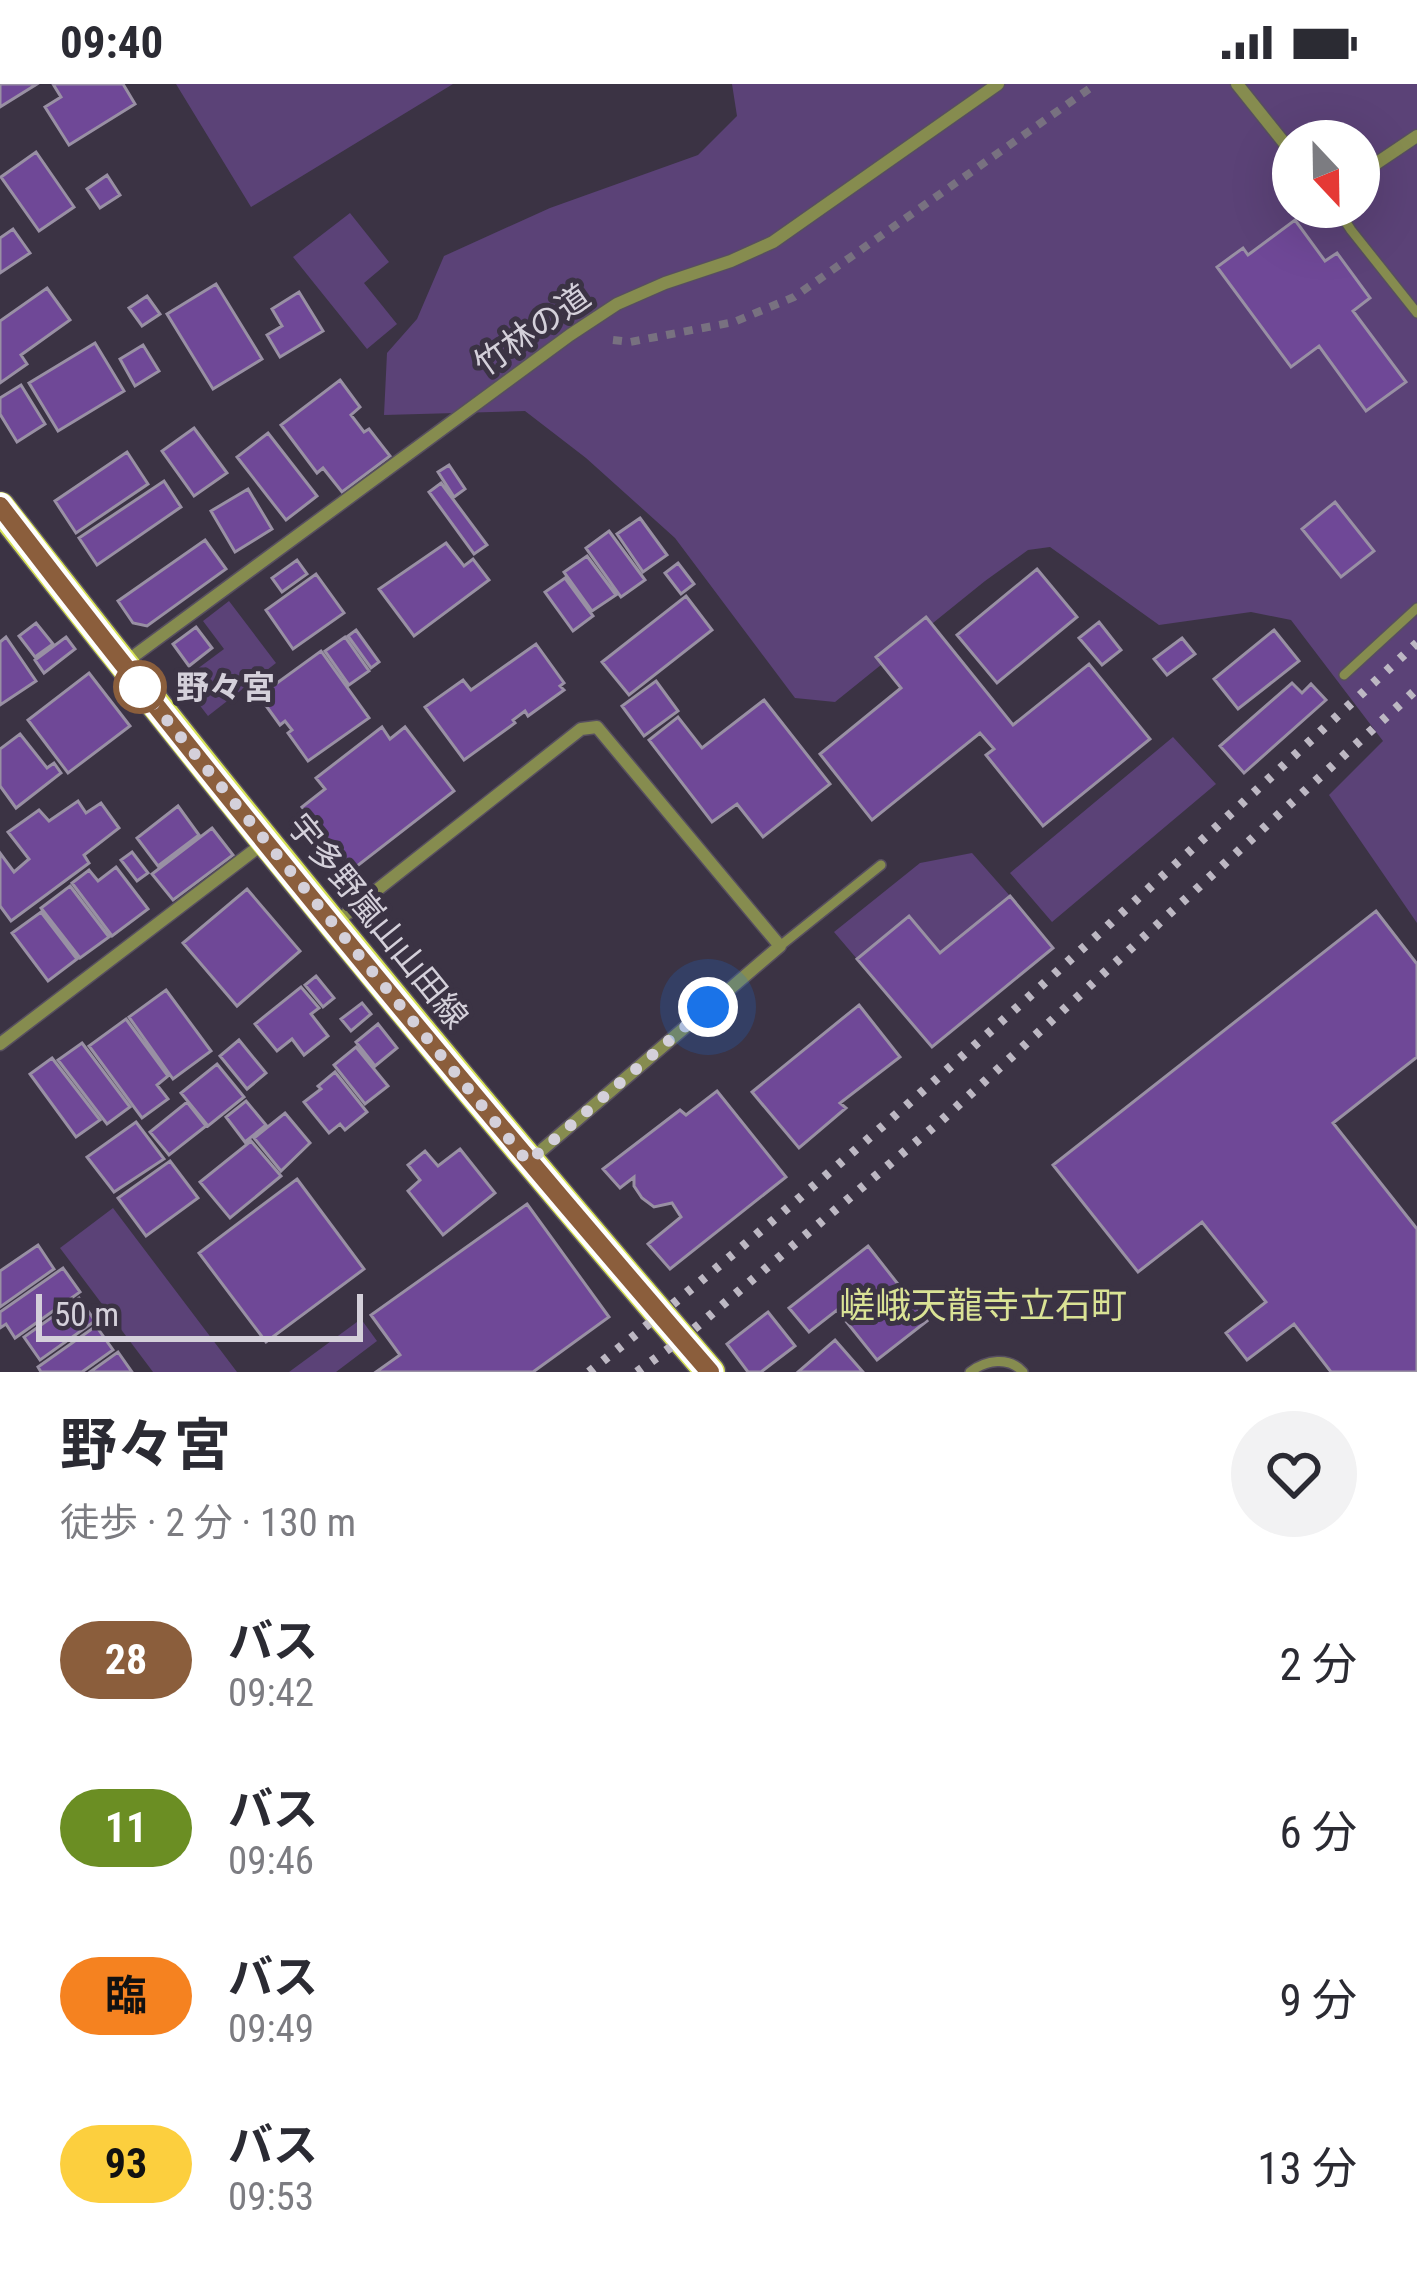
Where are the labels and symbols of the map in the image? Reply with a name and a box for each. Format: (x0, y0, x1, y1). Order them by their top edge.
north arrow (1272, 120, 1380, 228)
street label: 竹林の道 (467, 276, 597, 384)
marker: 野々宮 (115, 662, 165, 712)
place label: 野々宮 (176, 668, 275, 707)
street label: 宇多野嵐山山田線 (280, 806, 476, 1036)
your location (678, 977, 738, 1037)
district label: 嵯峨天龍寺立石町 (839, 1285, 1127, 1327)
scale bar (36, 1288, 363, 1341)

